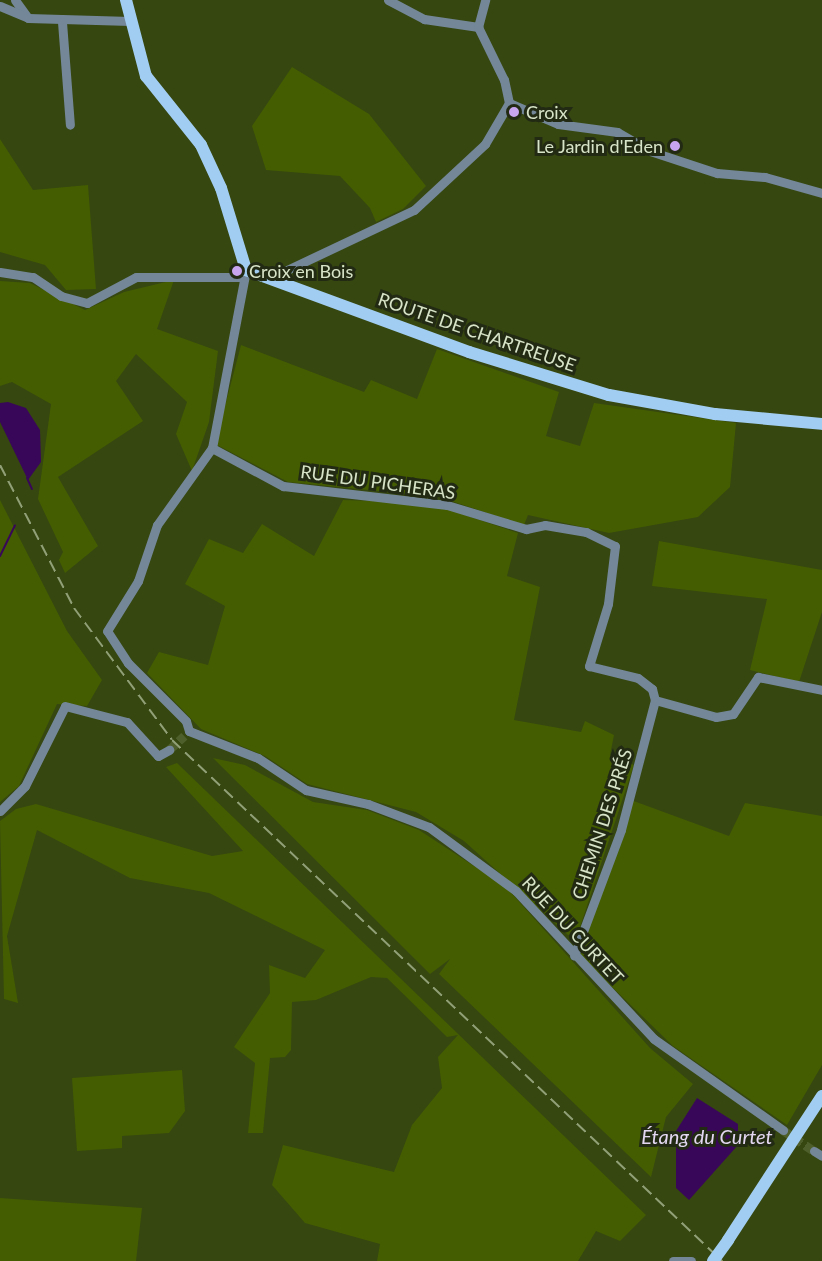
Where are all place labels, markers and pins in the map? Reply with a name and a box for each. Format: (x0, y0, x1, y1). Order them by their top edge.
place label: Croix (526, 101, 568, 123)
marker: Croix (507, 105, 521, 119)
place label: Le Jardin d'Eden (535, 135, 663, 157)
marker: Le Jardin d'Eden (668, 139, 682, 153)
place label: Croix en Bois (249, 260, 353, 282)
marker: Croix en Bois (230, 264, 244, 278)

